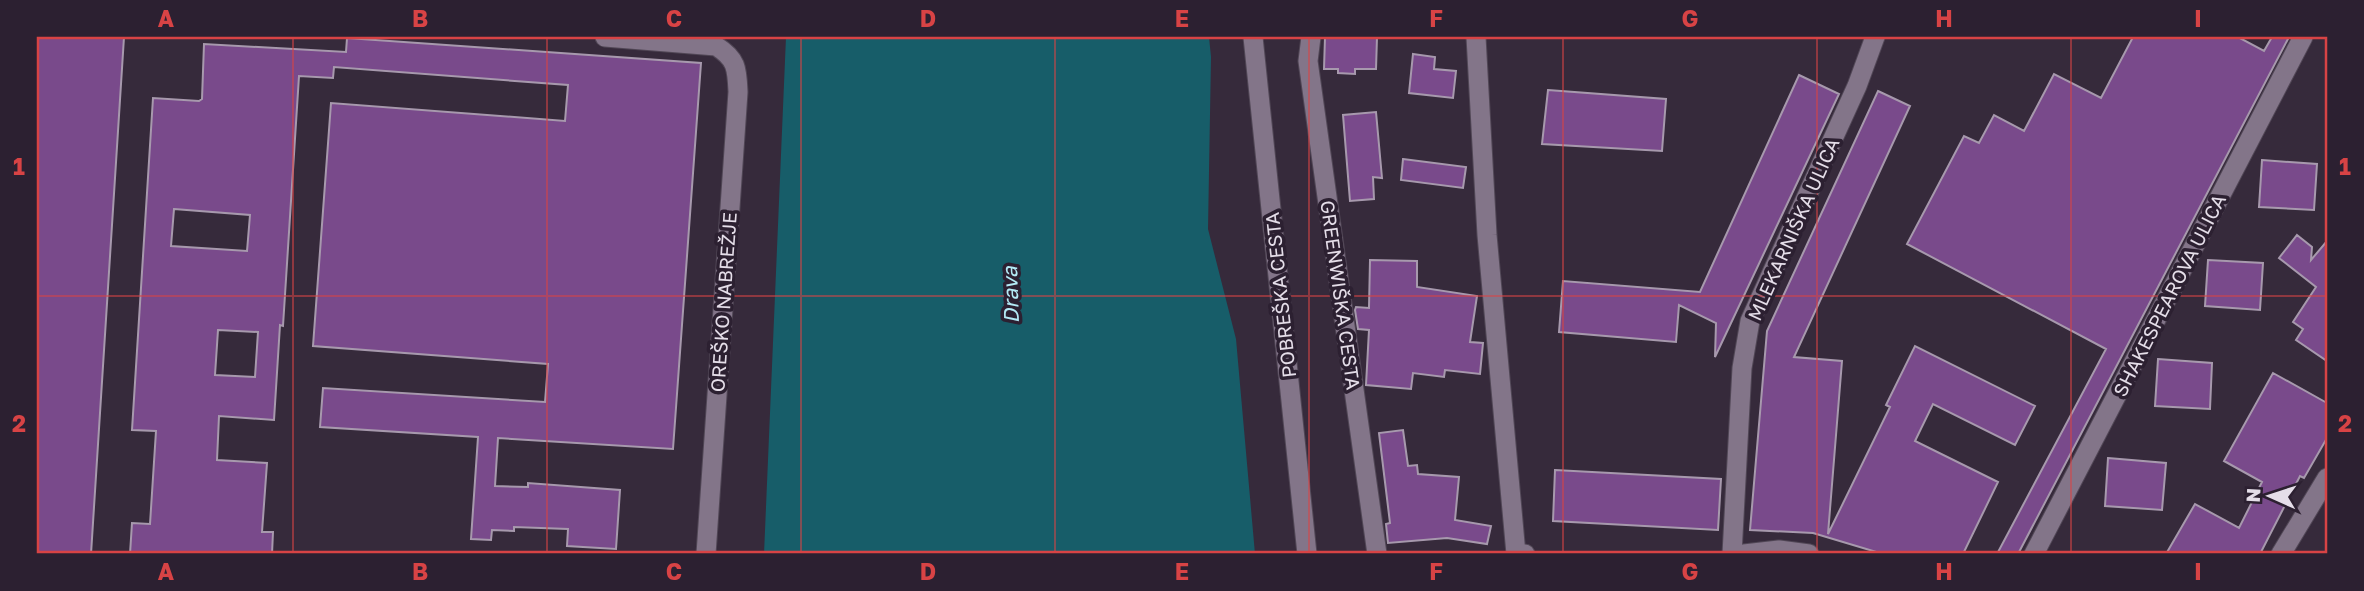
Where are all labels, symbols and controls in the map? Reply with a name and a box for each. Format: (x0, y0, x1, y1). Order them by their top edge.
text: A (158, 4, 175, 32)
text: B (412, 4, 428, 32)
text: C (666, 4, 682, 32)
text: D (920, 4, 936, 32)
text: E (1175, 4, 1189, 32)
text: F (1429, 4, 1443, 32)
text: G (1682, 4, 1698, 32)
text: H (1935, 4, 1953, 32)
text: I (2194, 4, 2202, 32)
street label: MLEKARNIŠKA ULICA (1742, 134, 1844, 324)
text: 1 (13, 152, 25, 180)
text: 1 (2339, 152, 2351, 180)
street label: SHAKESPEAROVA ULICA (2108, 190, 2230, 400)
street label: GREENWIŠKA CESTA (1316, 199, 1366, 391)
street label: OREŠKO NABREŽJE (705, 211, 741, 393)
street label: POBREŠKA CESTA (1260, 211, 1300, 379)
water label: Drava (996, 265, 1024, 324)
text: 2 (12, 409, 26, 437)
text: 2 (2338, 409, 2352, 437)
north arrow (2234, 462, 2304, 532)
text: N (2241, 487, 2264, 503)
text: A (158, 557, 175, 585)
text: B (412, 557, 428, 585)
text: C (666, 557, 682, 585)
text: D (920, 557, 936, 585)
text: E (1175, 557, 1189, 585)
text: F (1429, 557, 1443, 585)
text: G (1682, 557, 1698, 585)
text: H (1935, 557, 1953, 585)
text: I (2194, 557, 2202, 585)

